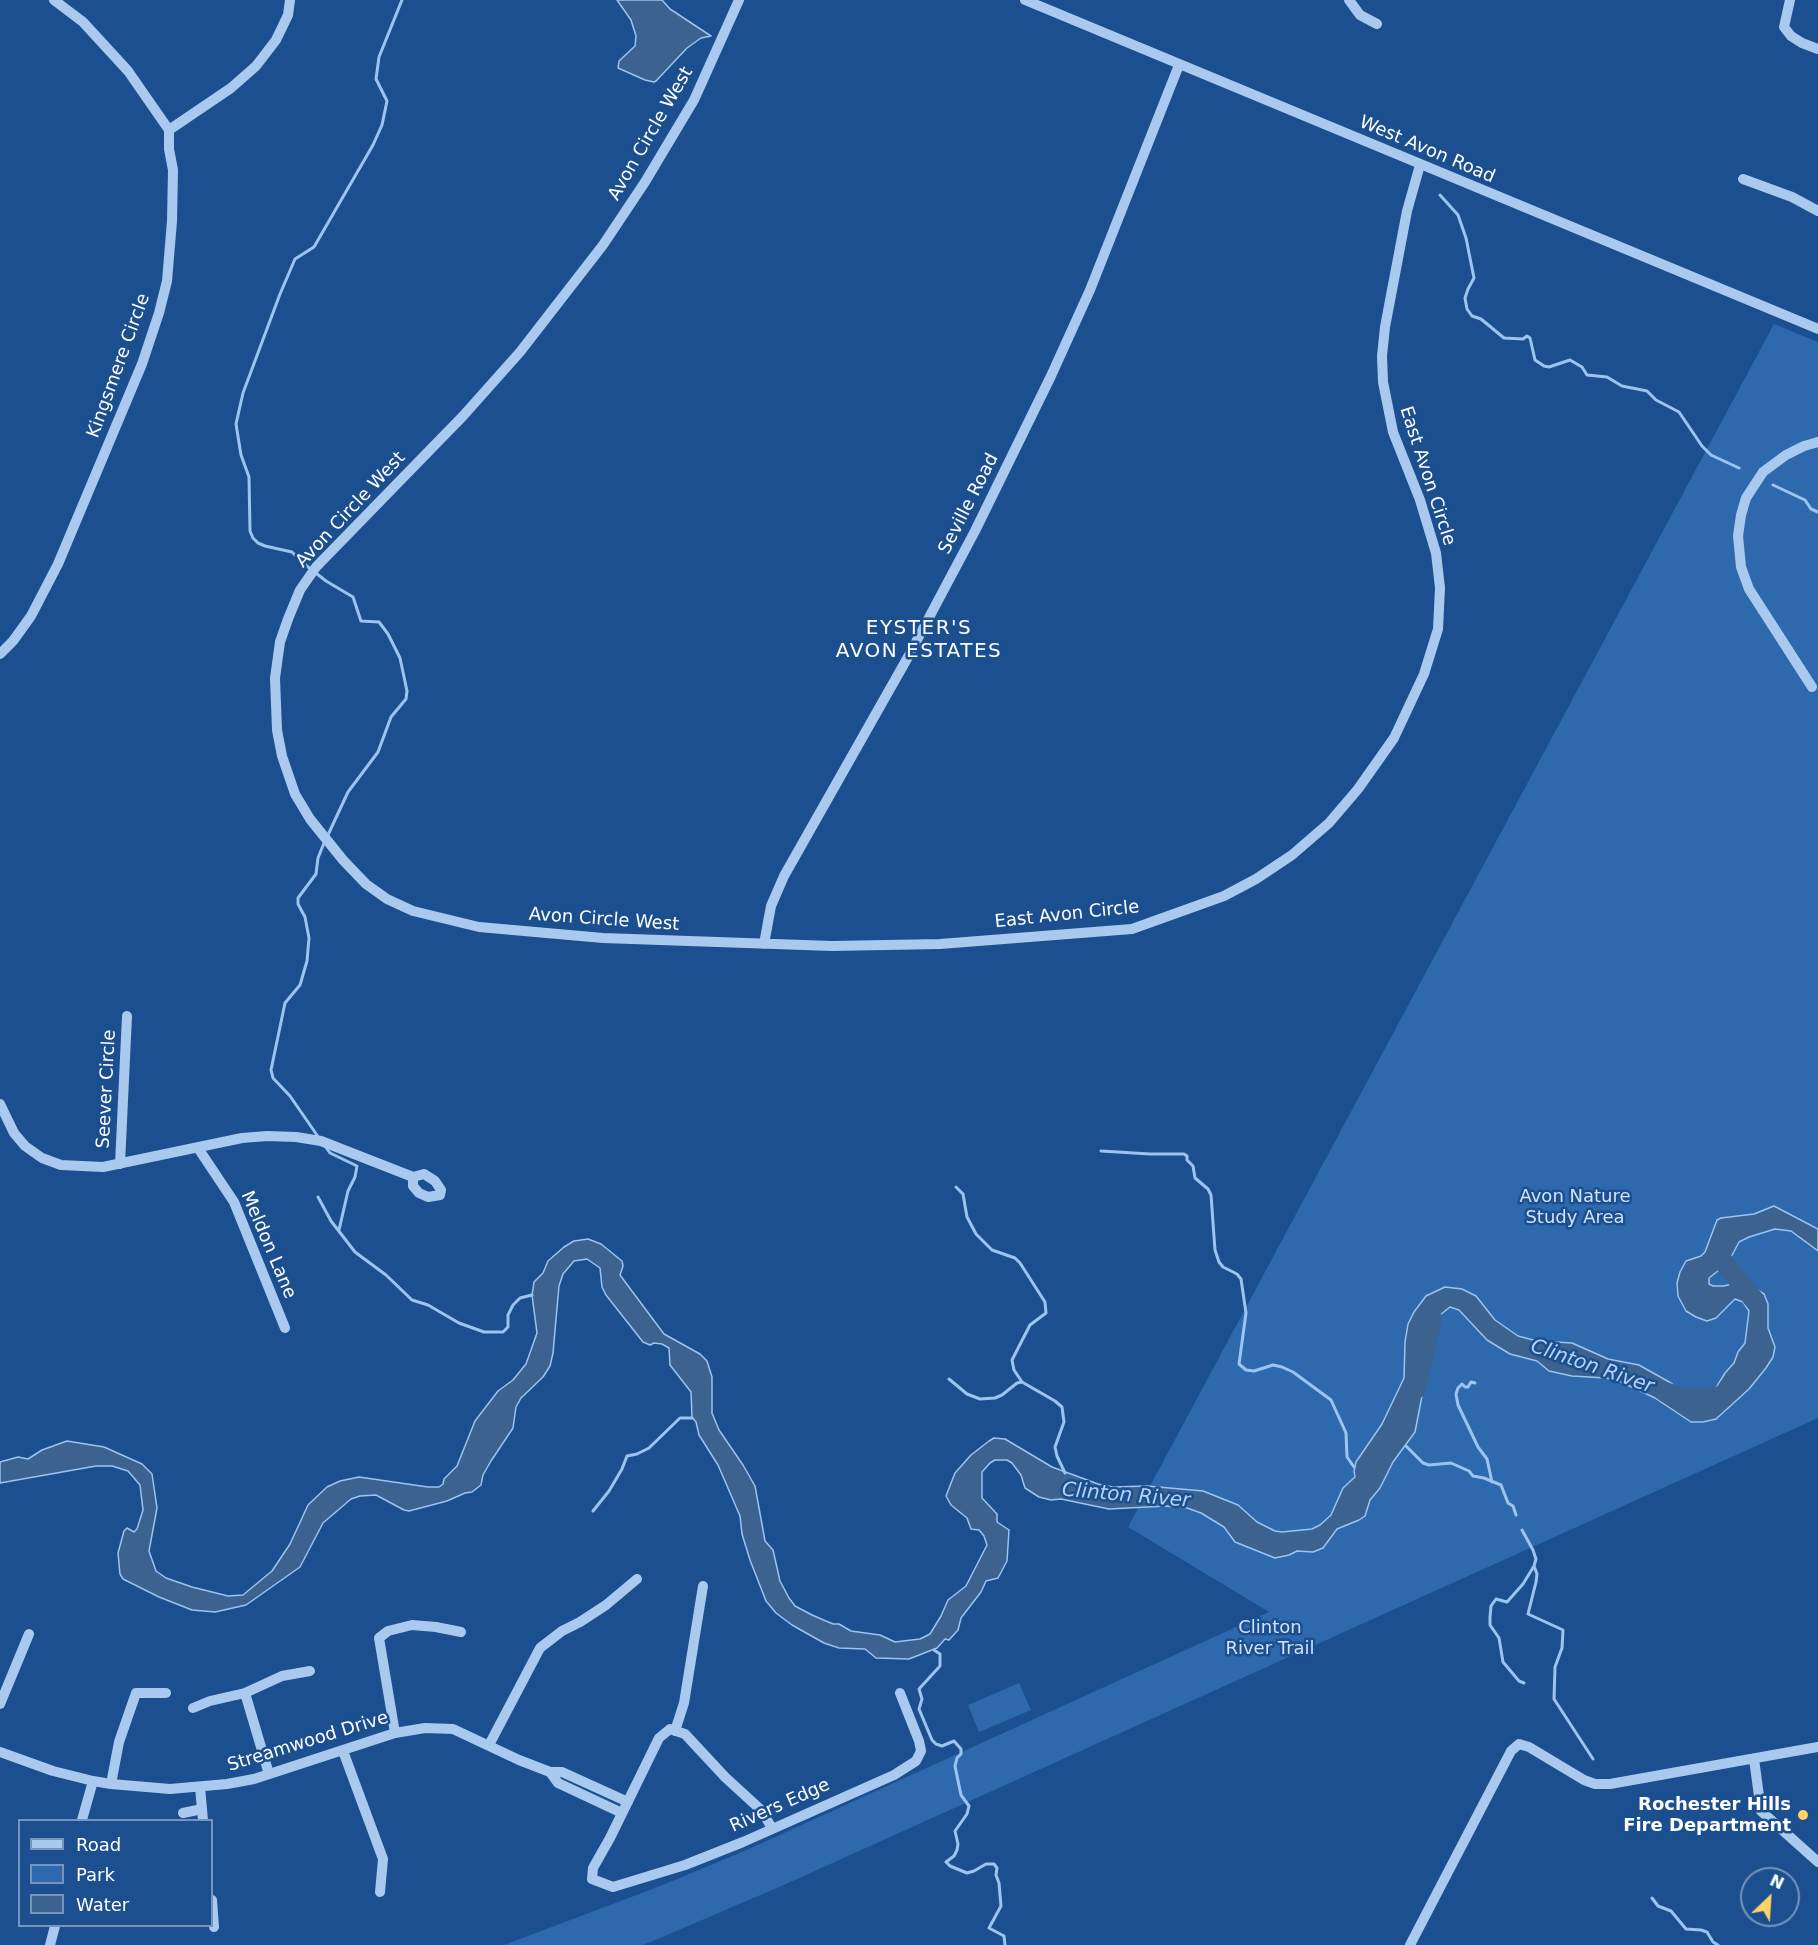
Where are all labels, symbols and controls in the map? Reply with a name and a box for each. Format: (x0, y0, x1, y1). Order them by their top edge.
street label: Avon Circle West (604, 63, 698, 205)
street label: West Avon Road (1356, 112, 1498, 188)
street label: Kingsmere Circle (83, 291, 155, 441)
street label: East Avon Circle (1394, 404, 1460, 548)
street label: Avon Circle West (292, 448, 410, 572)
street label: Seville Road (934, 450, 1004, 558)
district label: EYSTER'S AVON ESTATES (836, 617, 1002, 664)
street label: East Avon Circle (994, 897, 1140, 933)
street label: Avon Circle West (528, 904, 680, 936)
street label: Seever Circle (93, 1029, 121, 1149)
park label: Avon Nature Study Area (1519, 1186, 1631, 1228)
street label: Meldon Lane (236, 1188, 300, 1302)
water label: Clinton River (1527, 1335, 1657, 1399)
water label: Clinton River (1061, 1478, 1191, 1514)
park label: Clinton River Trail (1225, 1617, 1315, 1660)
street label: Streamwood Drive (225, 1707, 391, 1777)
street label: Rivers Edge (727, 1774, 833, 1838)
place label: Rochester Hills Fire Department (1623, 1794, 1791, 1836)
marker: Rochester Hills Fire Department (1796, 1808, 1810, 1822)
legend (18, 1819, 213, 1927)
text: Road (76, 1834, 121, 1855)
text: Park (76, 1864, 115, 1885)
north arrow (1740, 1867, 1800, 1927)
text: N (1767, 1871, 1787, 1893)
text: Water (76, 1894, 129, 1915)

